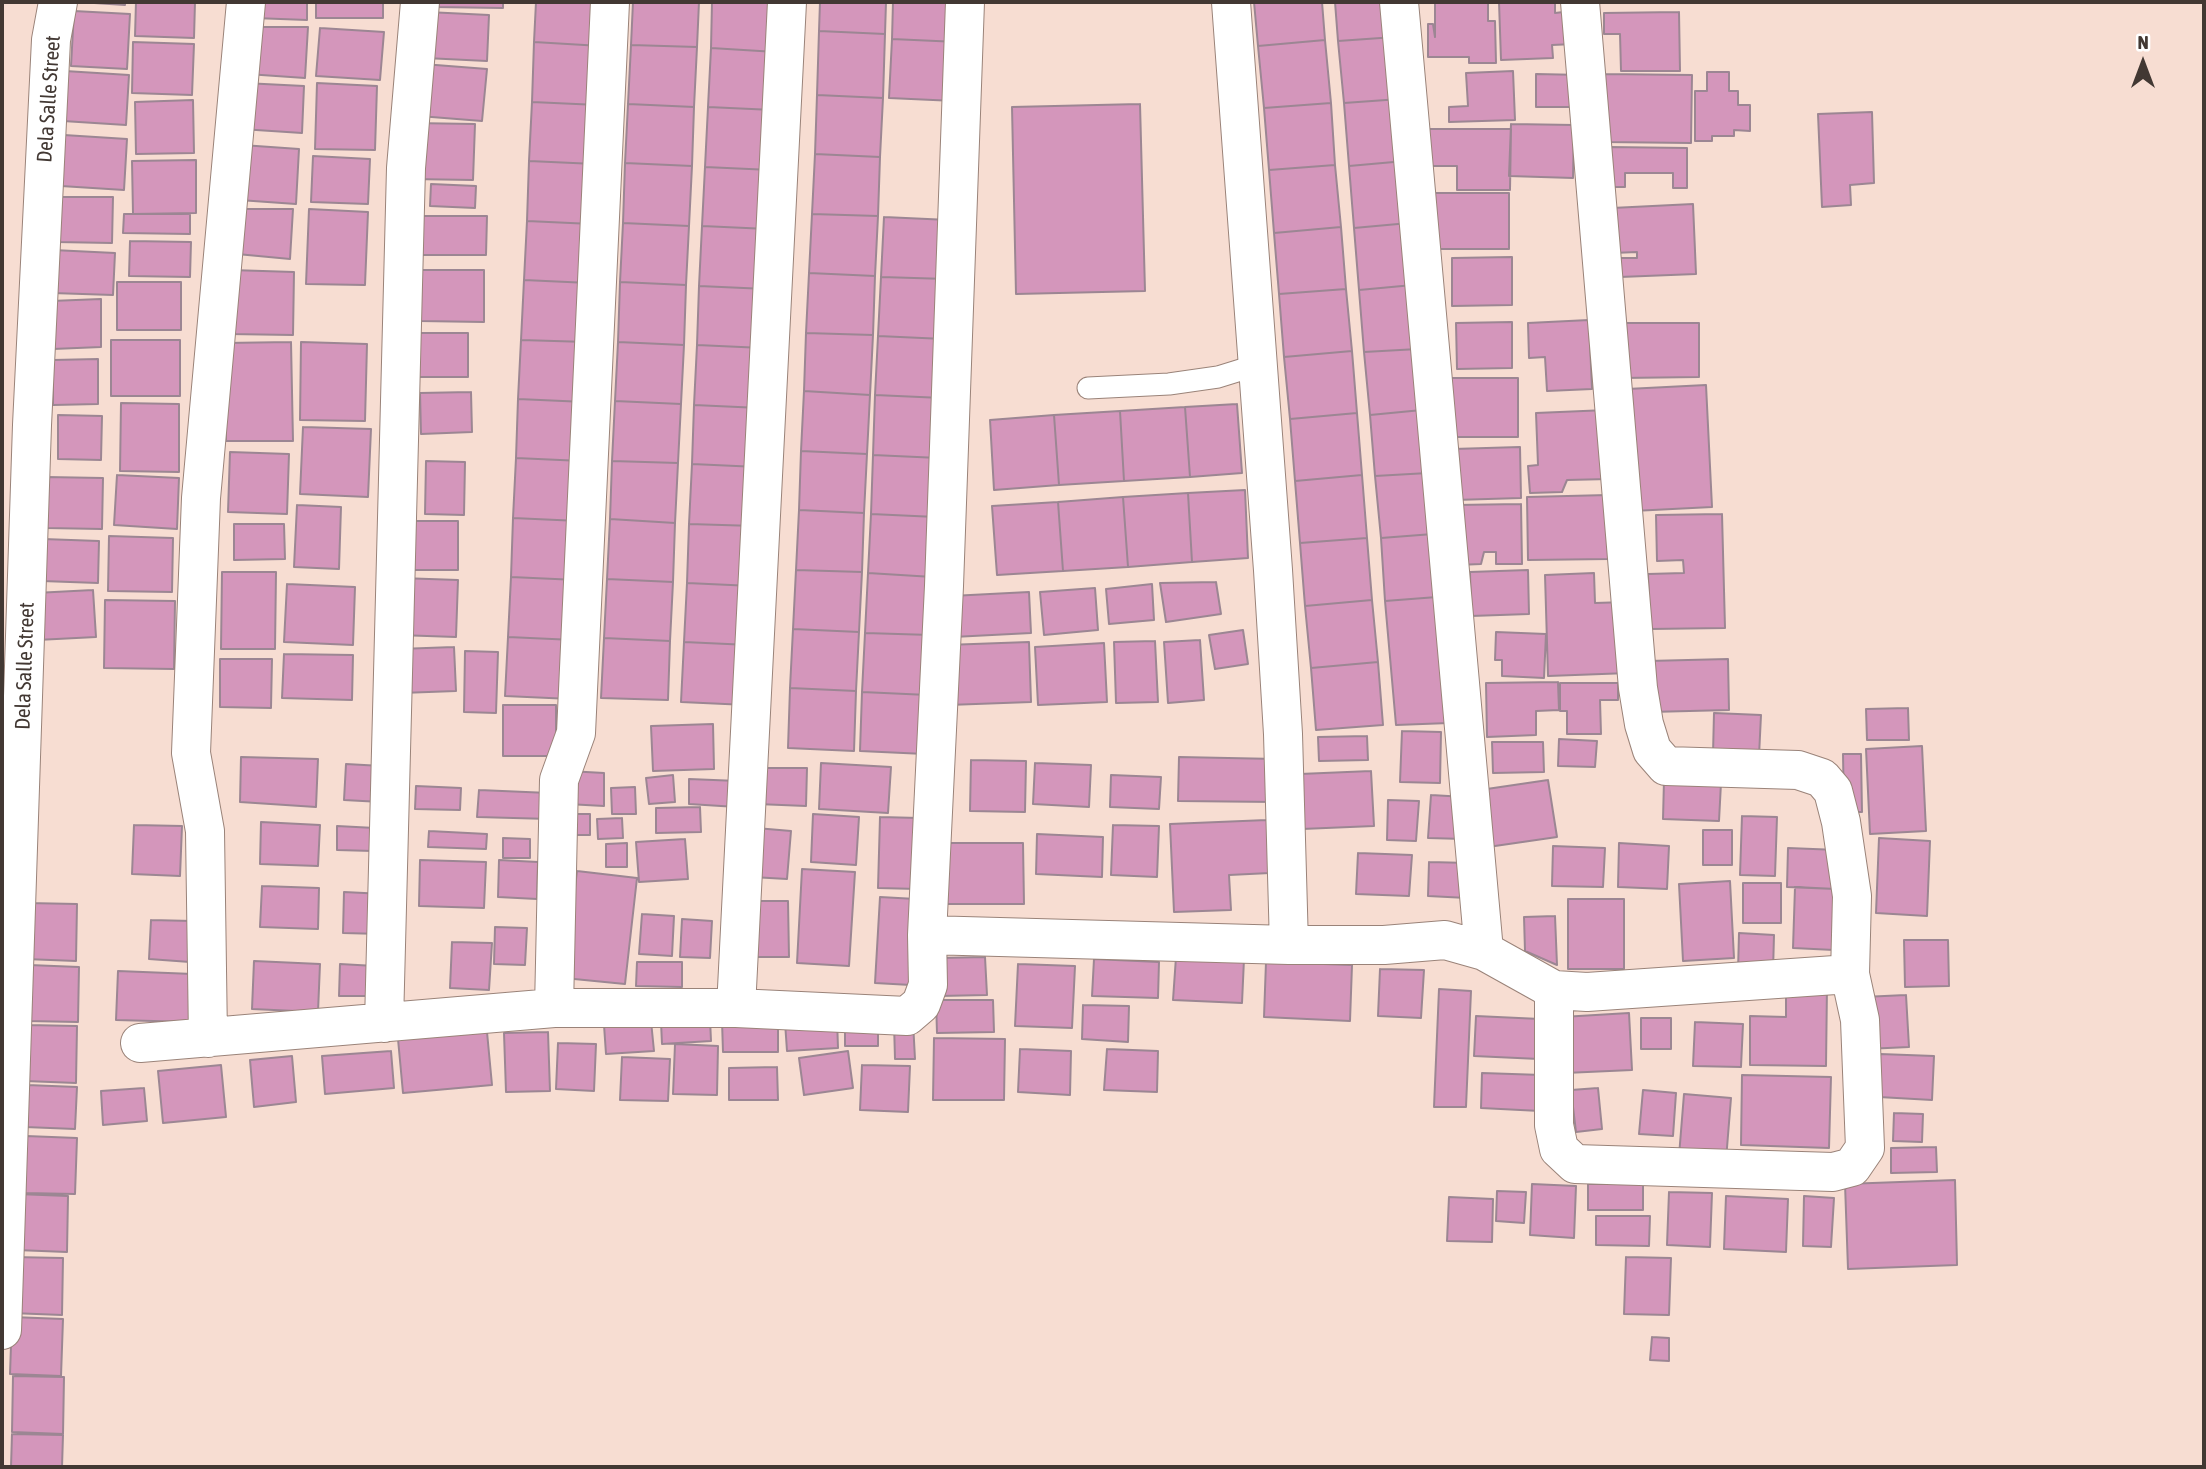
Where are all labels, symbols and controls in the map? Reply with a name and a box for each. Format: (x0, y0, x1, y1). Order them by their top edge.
north arrow (2108, 28, 2178, 98)
text: N (2137, 31, 2149, 53)
street label: Dela Salle Street (32, 35, 66, 163)
street label: Dela Salle Street (10, 602, 40, 730)

